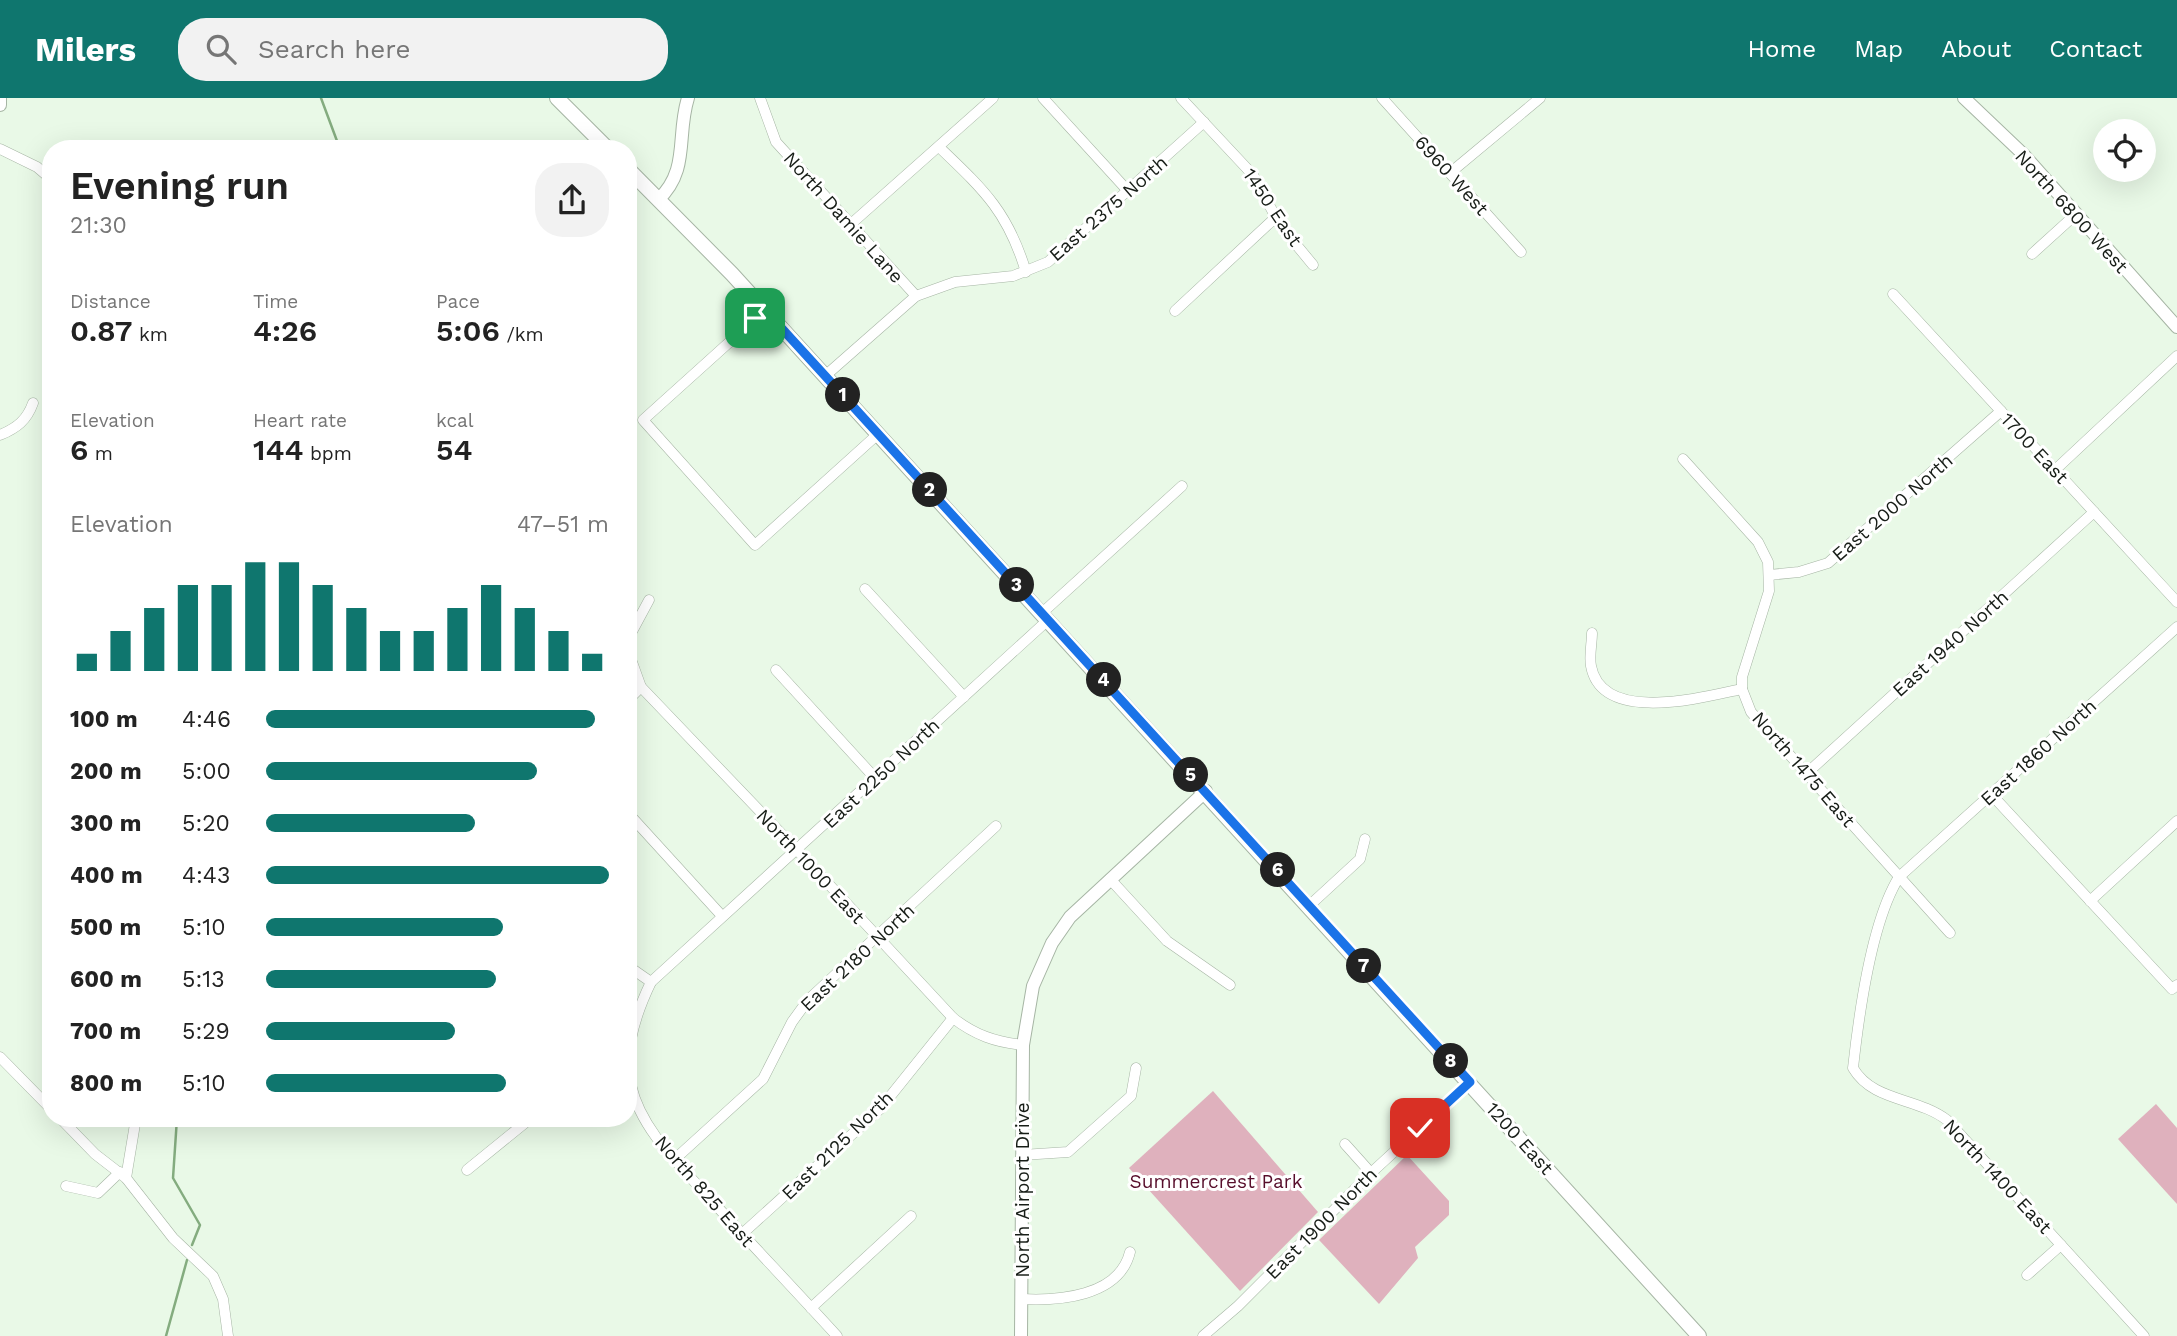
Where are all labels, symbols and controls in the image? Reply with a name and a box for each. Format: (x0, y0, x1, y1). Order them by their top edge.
search box (178, 18, 668, 81)
text: Milers (35, 30, 136, 69)
icon: search (202, 30, 240, 68)
text: Search here (258, 34, 410, 64)
text: Home (1748, 35, 1816, 63)
text: Map (1854, 35, 1903, 63)
text: About (1941, 35, 2011, 63)
text: Contact (2049, 35, 2142, 63)
map controls (2093, 119, 2156, 182)
button: locate (2093, 119, 2156, 182)
street label: 6960 West (1410, 131, 1493, 220)
street label: North 6800 West (2010, 145, 2133, 278)
street label: North Damie Lane (779, 147, 909, 288)
street label: East 2375 North (1045, 151, 1172, 266)
button: share (535, 163, 609, 237)
text: Evening run (70, 164, 289, 208)
street label: 1450 East (1238, 164, 1307, 251)
text: 21:30 (70, 212, 127, 239)
pin (725, 288, 785, 348)
text: Distance (70, 290, 151, 313)
text: Time (253, 290, 298, 313)
text: Pace (436, 290, 480, 313)
icon: arrive (736, 299, 774, 337)
text: 0.87 (70, 313, 132, 348)
text: 4:26 (253, 313, 317, 348)
text: 5:06 (436, 313, 500, 348)
text: km (132, 323, 168, 346)
text: /km (500, 323, 544, 346)
pin: 1 (826, 378, 860, 412)
text: 1 (838, 383, 847, 406)
street label: 1700 East (1996, 408, 2073, 489)
text: Elevation (70, 409, 155, 432)
text: Heart rate (253, 409, 347, 432)
text: kcal (436, 409, 474, 432)
text: 6 (70, 432, 88, 467)
text: 144 (253, 432, 303, 467)
text: 54 (436, 432, 472, 467)
text: m (88, 442, 113, 465)
text: bpm (303, 442, 352, 465)
street label: East 2000 North (1827, 449, 1957, 566)
pin: 2 (912, 472, 948, 508)
text: 2 (924, 478, 935, 501)
text: Elevation (70, 511, 173, 538)
text: 47–51 m (517, 511, 609, 538)
pin: 3 (1000, 568, 1034, 602)
text: 3 (1011, 573, 1022, 596)
street label: East 1940 North (1888, 585, 2013, 701)
pin: 4 (1086, 662, 1122, 698)
text: 4 (1097, 668, 1110, 691)
street label: East 1860 North (1976, 694, 2101, 810)
text: 100 m (70, 706, 138, 733)
text: 4:46 (182, 706, 231, 733)
street label: North 1475 East (1747, 707, 1860, 832)
street label: East 2250 North (818, 713, 944, 833)
text: 200 m (70, 758, 142, 785)
text: 5:00 (182, 758, 231, 785)
pin: 5 (1174, 758, 1208, 792)
text: 5 (1185, 763, 1196, 786)
street label: North 1000 East (752, 804, 870, 928)
text: 300 m (70, 810, 141, 837)
text: 5:20 (182, 810, 230, 837)
pin: 6 (1260, 852, 1296, 888)
text: 6 (1272, 858, 1283, 881)
text: 400 m (70, 862, 143, 889)
text: 4:43 (182, 862, 230, 889)
street label: East 2180 North (795, 899, 919, 1016)
text: 500 m (70, 914, 141, 941)
text: 5:10 (182, 914, 225, 941)
pin: 7 (1346, 948, 1382, 984)
text: 7 (1358, 954, 1369, 977)
text: 600 m (70, 966, 142, 993)
text: 5:13 (182, 966, 225, 993)
text: 700 m (70, 1018, 141, 1045)
text: 5:29 (182, 1018, 230, 1045)
pin: 8 (1434, 1044, 1468, 1079)
text: 8 (1445, 1049, 1456, 1072)
text: 800 m (70, 1070, 142, 1097)
text: 5:10 (182, 1070, 225, 1097)
street label: East 2125 North (777, 1086, 898, 1205)
street label: 1200 East (1481, 1097, 1558, 1179)
pin (1390, 1098, 1450, 1158)
street label: North Airport Drive (1011, 1102, 1034, 1278)
icon: check (1401, 1109, 1439, 1147)
street label: North 1400 East (1939, 1114, 2057, 1238)
street label: North 825 East (650, 1131, 759, 1252)
street label: East 1900 North (1261, 1163, 1382, 1284)
park label: Summercrest Park (1130, 1170, 1303, 1193)

